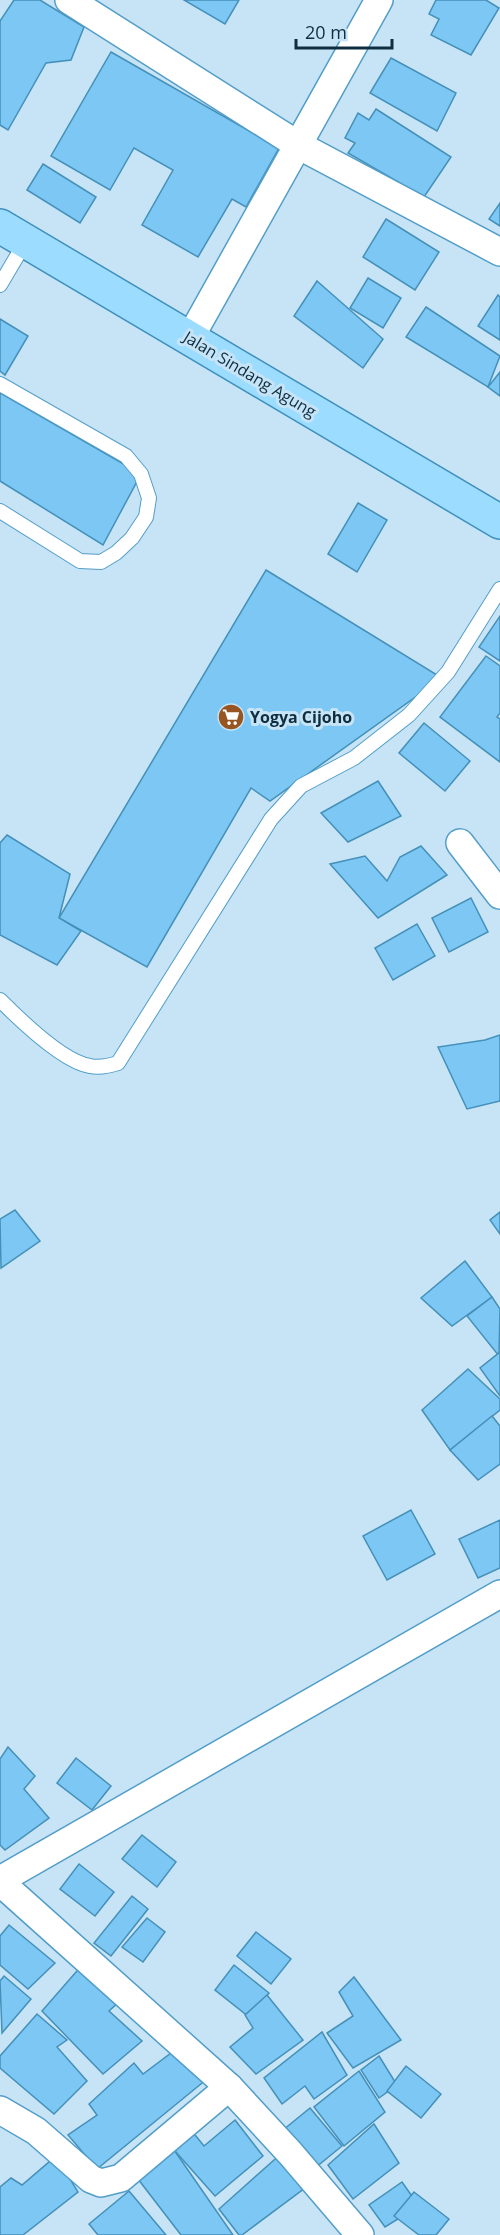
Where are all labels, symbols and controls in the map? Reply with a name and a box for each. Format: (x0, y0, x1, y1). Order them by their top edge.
scale bar (296, 12, 392, 50)
text: 20 m (305, 20, 347, 44)
street label: Jalan Sindang Agung (178, 325, 321, 423)
supermarket icon: Yogya Cijoho (216, 702, 246, 732)
place label: Yogya Cijoho (250, 706, 352, 728)

